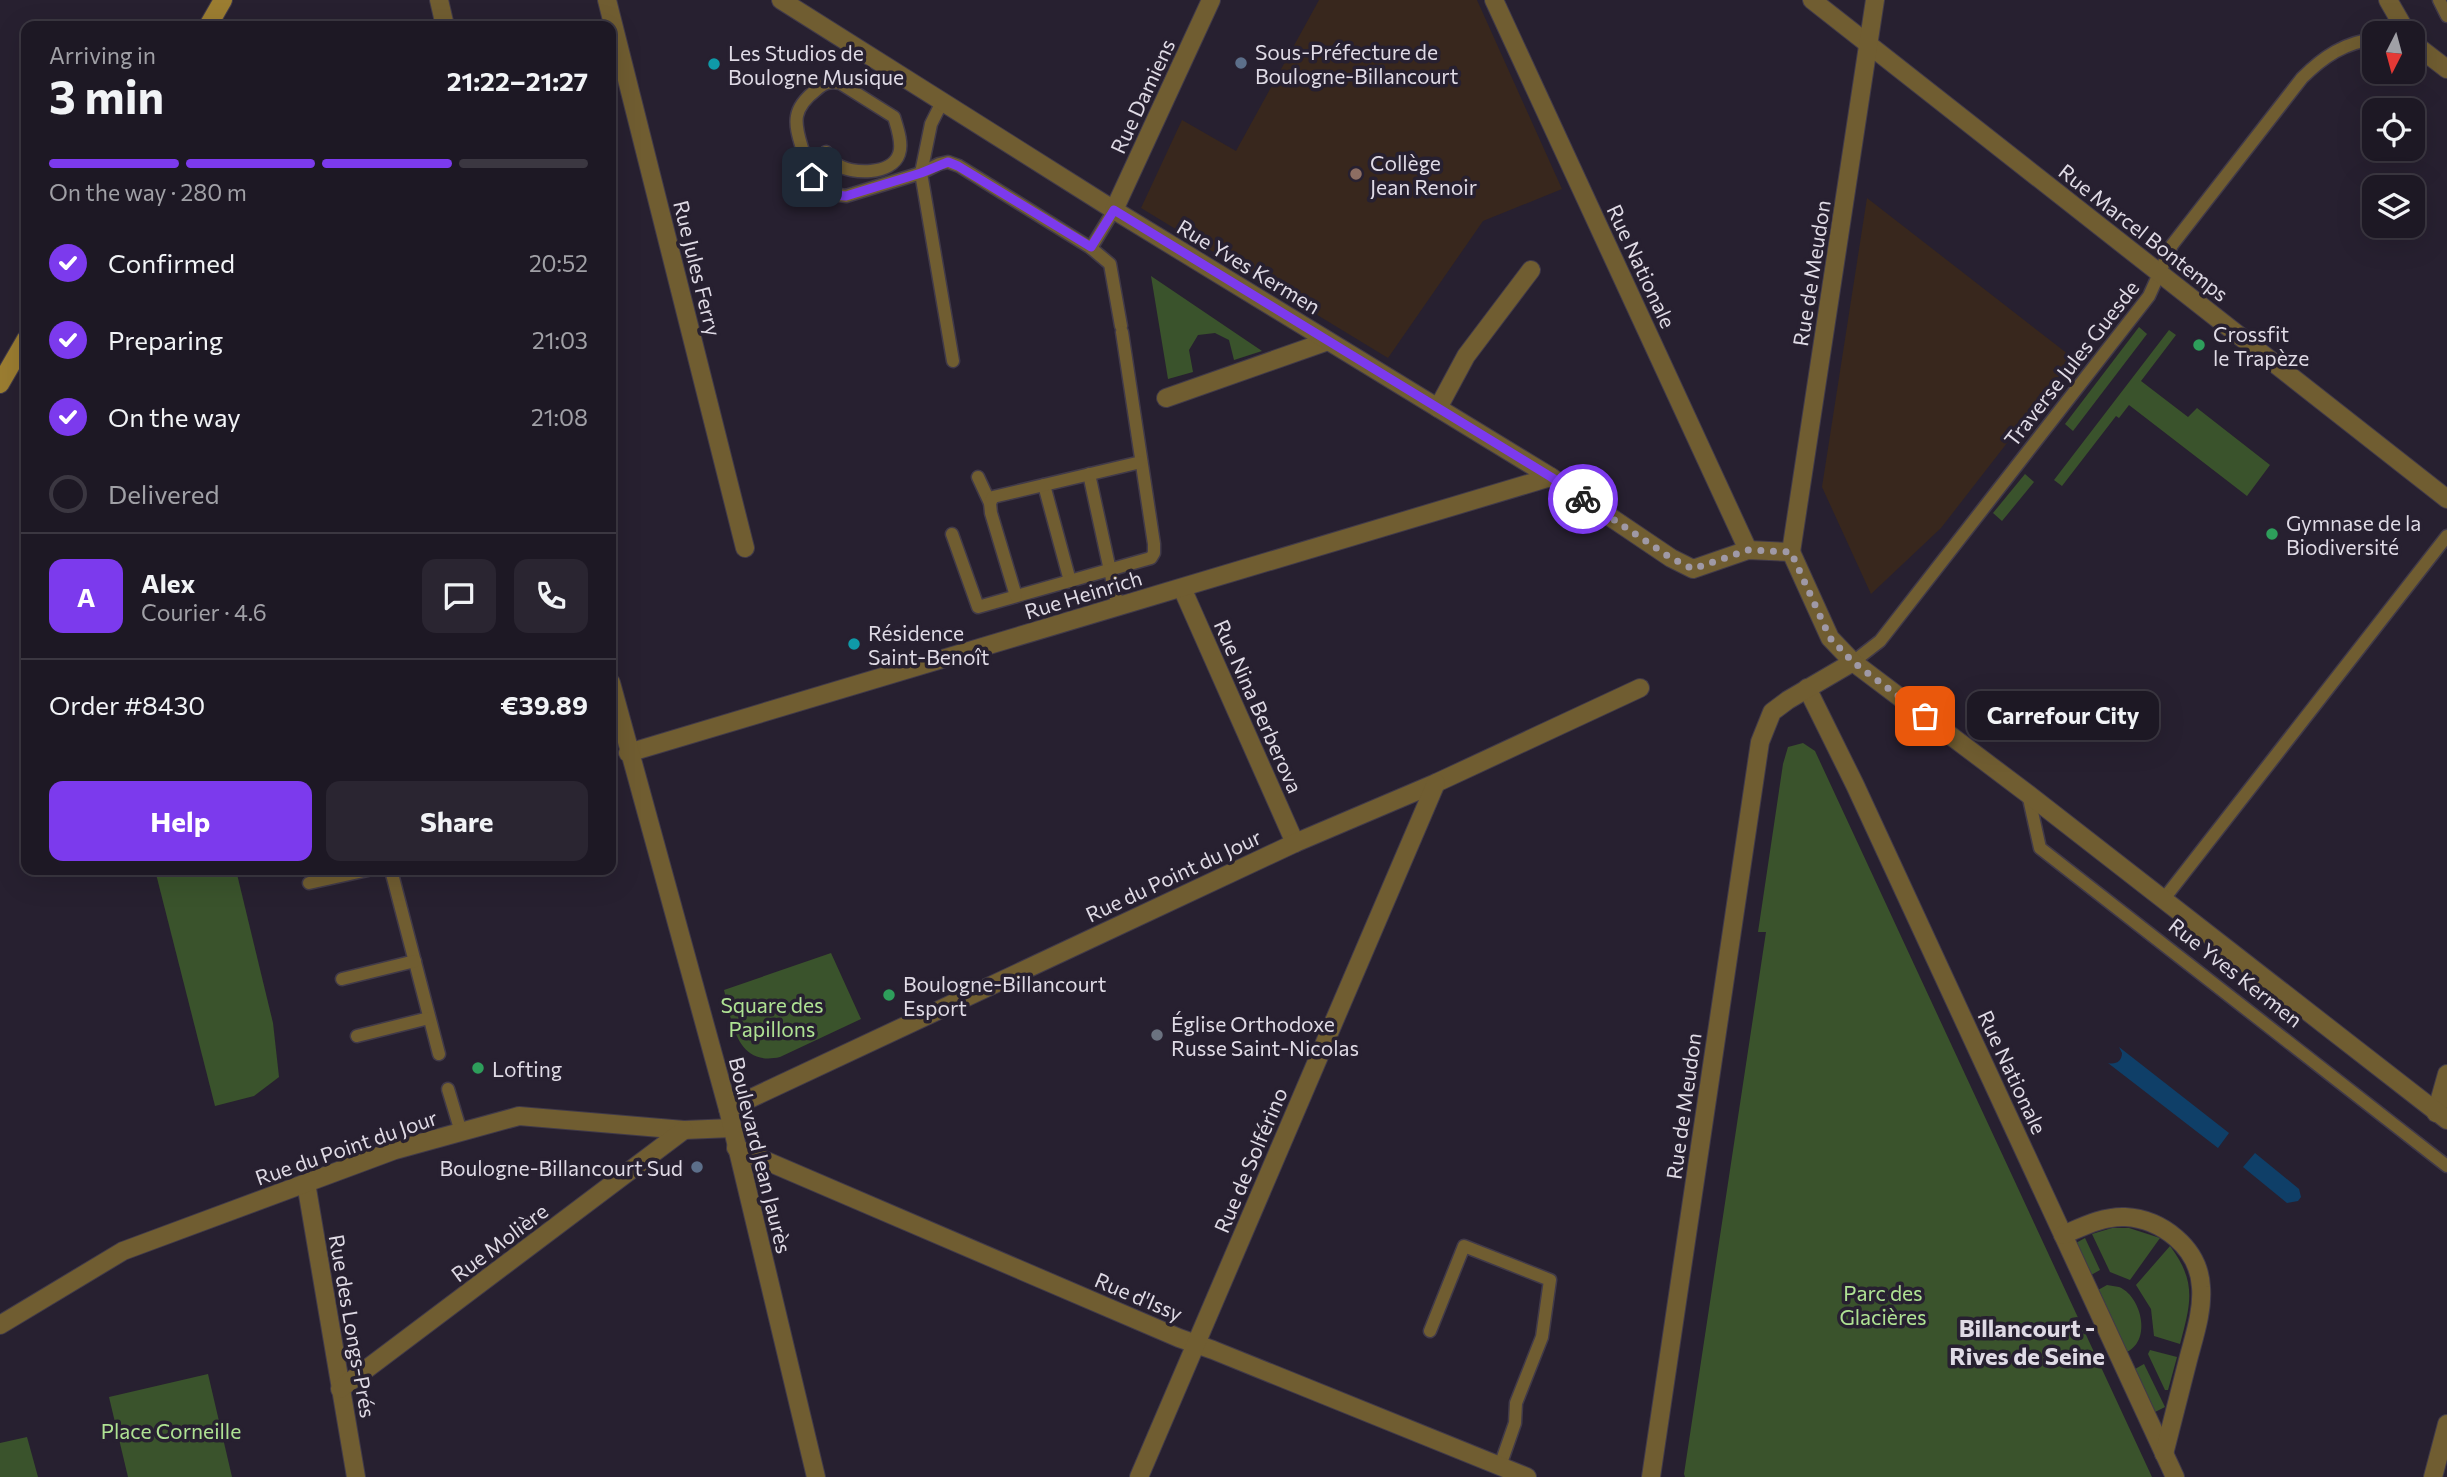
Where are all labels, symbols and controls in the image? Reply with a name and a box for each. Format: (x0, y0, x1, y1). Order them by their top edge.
north arrow (2362, 21, 2426, 84)
map controls (2362, 21, 2425, 238)
street label: Rue Damiens (1105, 35, 1179, 157)
place label: Sous-Préfecture de Boulogne-Billancourt (1255, 39, 1458, 88)
place label: Les Studios de Boulogne Musique (728, 40, 904, 89)
text: Arriving in (49, 41, 156, 69)
marker: Sous-Préfecture de Boulogne-Billancourt (1233, 55, 1249, 71)
marker: Les Studios de Boulogne Musique (706, 56, 722, 72)
text: 21:22–21:27 (447, 65, 588, 96)
text: 3 min (49, 67, 164, 123)
button: locate (2362, 98, 2425, 161)
pin (782, 147, 842, 207)
place label: Collège Jean Renoir (1370, 150, 1477, 199)
icon: home (793, 158, 831, 196)
street label: Rue Marcel Bontemps (2054, 158, 2234, 306)
marker: Collège Jean Renoir (1348, 166, 1364, 182)
button: layers (2362, 175, 2425, 238)
text: On the way · 280 m (49, 178, 247, 206)
street label: Rue Jules Ferry (669, 198, 727, 339)
street label: Rue de Meudon (1787, 198, 1835, 348)
street label: Rue Nationale (1602, 200, 1682, 332)
street label: Rue Yves Kermen (1173, 213, 1325, 319)
icon: check (49, 244, 87, 282)
text: Confirmed (108, 247, 235, 278)
text: 20:52 (529, 249, 588, 277)
street label: Traverse Jules Guesde (1998, 275, 2144, 451)
icon: check (49, 321, 87, 359)
place label: Crossfit le Trapèze (2213, 321, 2309, 370)
text: Preparing (108, 324, 223, 355)
text: 21:03 (532, 326, 588, 354)
marker: Crossfit le Trapèze (2191, 337, 2207, 353)
icon: check (49, 398, 87, 436)
text: On the way (108, 401, 241, 432)
text: 21:08 (531, 403, 588, 431)
courier (1548, 464, 1618, 534)
text: Delivered (108, 478, 219, 509)
icon: bike (1564, 480, 1602, 518)
place label: Gymnase de la Biodiversité (2286, 510, 2421, 559)
marker: Gymnase de la Biodiversité (2264, 526, 2280, 542)
button: chat (422, 559, 496, 633)
button: phone (514, 559, 588, 633)
street label: Rue Heinrich (1021, 564, 1145, 624)
text: Alex (141, 567, 195, 598)
text: A (77, 581, 95, 612)
text: Courier · 4.6 (141, 598, 267, 626)
street label: Rue Nina Berberova (1209, 615, 1309, 797)
place label: Résidence Saint-Benoît (868, 620, 989, 669)
marker: Résidence Saint-Benoît (846, 636, 862, 652)
pin (1895, 686, 1955, 746)
text: Order #8430 (49, 689, 205, 720)
text: €39.89 (500, 689, 588, 720)
callout: Carrefour City (1967, 692, 2160, 740)
icon: bag (1906, 697, 1944, 735)
text: Carrefour City (1987, 701, 2139, 729)
button: Help (49, 781, 312, 861)
button: Share (326, 781, 588, 861)
street label: Rue du Point du Jour (1081, 823, 1265, 927)
street label: Rue Yves Kermen (2164, 912, 2308, 1032)
place label: Boulogne-Billancourt Esport (903, 971, 1106, 1020)
marker: Boulogne-Billancourt Esport (881, 987, 897, 1003)
park label: Square des Papillons (720, 992, 824, 1041)
street label: Rue Nationale (1973, 1006, 2053, 1138)
place label: Église Orthodoxe Russe Saint-Nicolas (1171, 1011, 1359, 1060)
marker: Église Orthodoxe Russe Saint-Nicolas (1149, 1027, 1165, 1043)
street label: Rue de Meudon (1660, 1031, 1706, 1181)
street label: Boulevard Jean Jaurès (725, 1054, 797, 1256)
place label: Lofting (492, 1056, 562, 1081)
marker: Lofting (470, 1060, 486, 1076)
street label: Rue de Solférino (1208, 1084, 1292, 1236)
street label: Rue du Point du Jour (252, 1104, 440, 1190)
place label: Boulogne-Billancourt Sud (439, 1155, 683, 1180)
marker: Boulogne-Billancourt Sud (689, 1159, 705, 1175)
street label: Rue Molière (446, 1198, 552, 1286)
street label: Rue des Longs-Prés (325, 1232, 381, 1420)
street label: Rue d'Issy (1091, 1266, 1187, 1326)
park label: Parc des Glacières (1839, 1280, 1927, 1329)
district label: Billancourt - Rives de Seine (1949, 1313, 2105, 1370)
park label: Place Corneille (101, 1418, 241, 1443)

